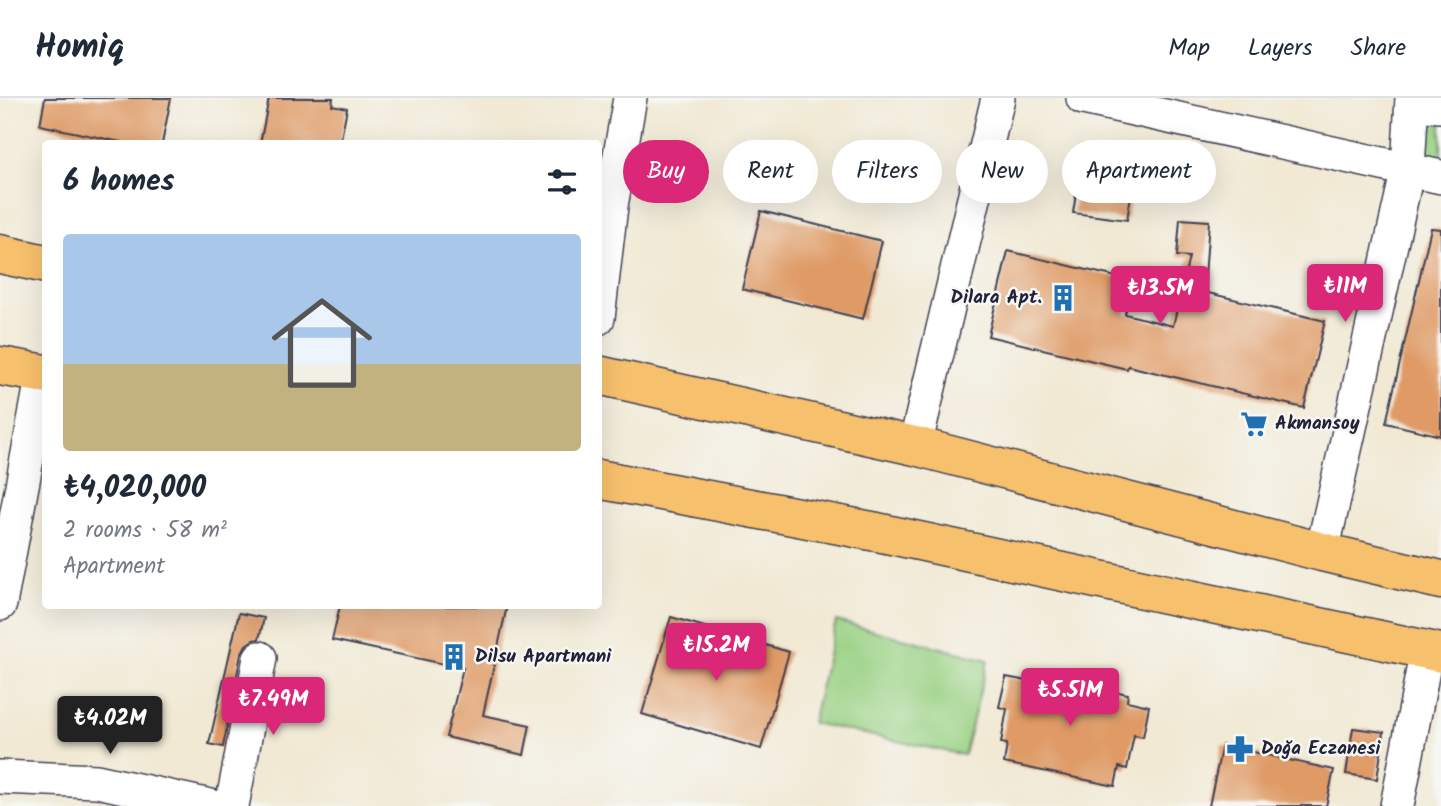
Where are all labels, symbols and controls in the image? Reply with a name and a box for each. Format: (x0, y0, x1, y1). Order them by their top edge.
text: Homiq (35, 22, 124, 75)
text: Map (1168, 29, 1210, 68)
text: Layers (1248, 29, 1312, 68)
text: Share (1350, 29, 1406, 68)
chip: Buy (623, 140, 709, 203)
chip: Rent (723, 140, 818, 203)
chip: Filters (832, 140, 942, 203)
chip: New (956, 140, 1048, 203)
chip: Apartment (1062, 140, 1216, 203)
text: 6 homes (63, 158, 175, 206)
icon: filters (543, 163, 581, 201)
pin: ₺11M (1304, 264, 1386, 324)
pin: ₺13.5M (1103, 266, 1217, 326)
text: ₺11M (1323, 269, 1367, 305)
text: ₺13.5M (1127, 271, 1193, 307)
icon: home (259, 280, 385, 406)
place label: Dilara Apt. (951, 283, 1042, 313)
building icon: Dilara Apt. (1048, 283, 1078, 313)
supermarket icon: Akmansoy (1239, 409, 1269, 439)
place label: Akmansoy (1275, 409, 1360, 439)
text: ₺4,020,000 (63, 465, 206, 513)
text: 2 rooms · 58 m² (63, 513, 227, 549)
text: Apartment (63, 549, 165, 585)
pin: ₺15.2M (659, 624, 773, 683)
text: ₺15.2M (682, 628, 750, 664)
building icon: Dilsu Apartmani (439, 642, 469, 672)
place label: Dilsu Apartmani (475, 642, 612, 672)
pin: ₺5.51M (1013, 668, 1127, 728)
text: ₺5.51M (1037, 673, 1103, 709)
pin: ₺7.49M (216, 678, 330, 737)
text: ₺7.49M (238, 682, 308, 718)
pin: ₺4.02M (53, 696, 167, 756)
text: ₺4.02M (73, 701, 147, 737)
pharmacy icon: Doğa Eczanesi (1225, 734, 1255, 764)
place label: Doğa Eczanesi (1261, 734, 1382, 764)

